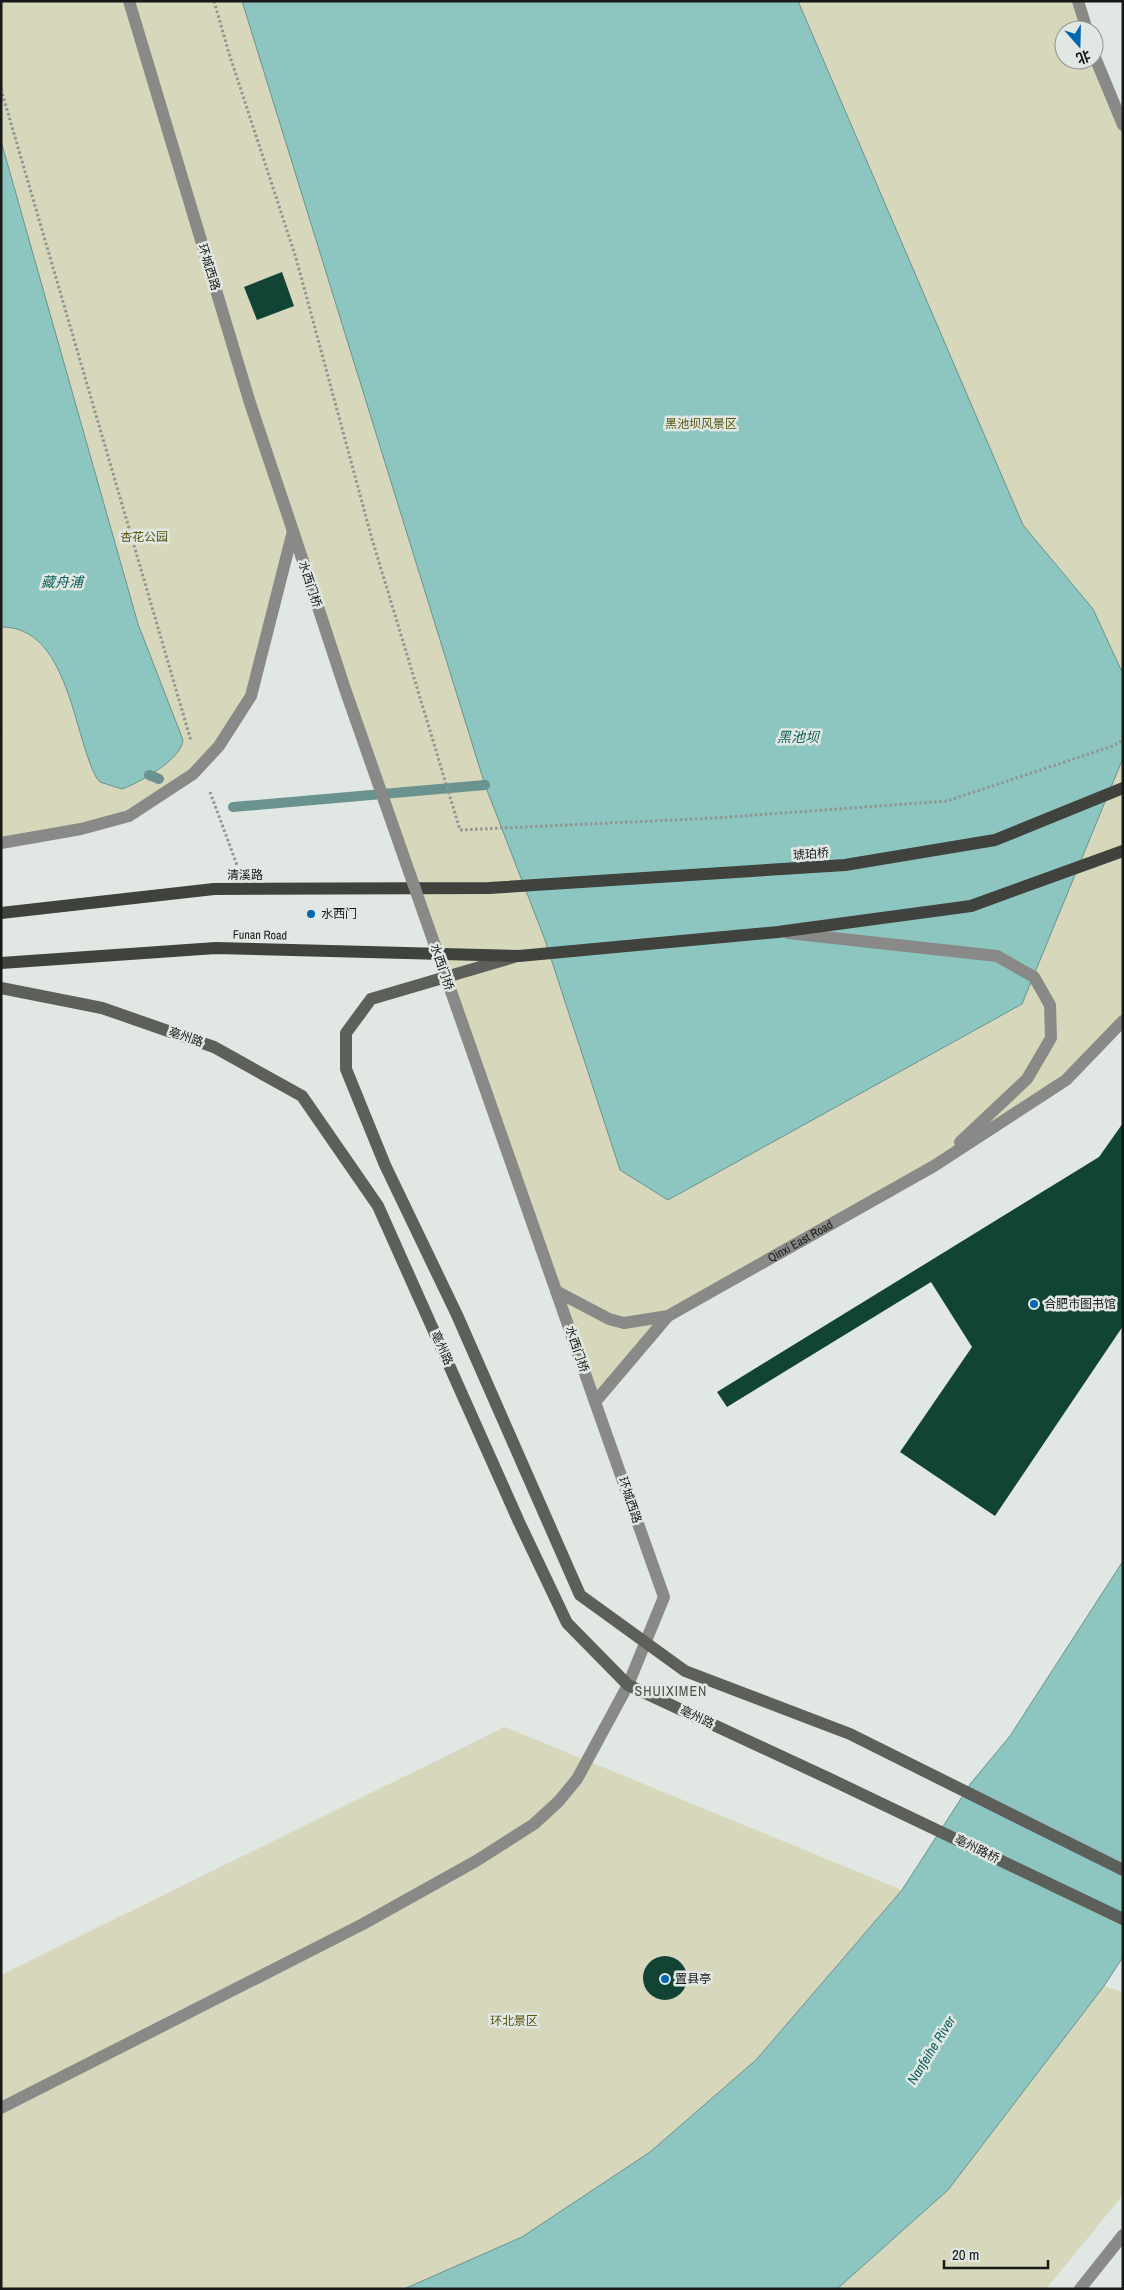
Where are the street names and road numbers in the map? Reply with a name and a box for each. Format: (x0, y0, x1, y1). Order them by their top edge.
street label: 环城西路 (194, 242, 224, 292)
street label: 水西门桥 (295, 559, 325, 609)
street label: 琥珀桥 (792, 845, 830, 863)
street label: 清溪路 (227, 867, 263, 883)
street label: Funan Road (233, 927, 287, 943)
street label: 水西门桥 (427, 942, 457, 992)
street label: 亳州路 (166, 1024, 206, 1050)
street label: Qinxi East Road (765, 1217, 836, 1266)
street label: 水西门桥 (562, 1324, 592, 1374)
street label: 亳州路 (427, 1328, 457, 1368)
street label: 环城西路 (615, 1475, 645, 1525)
street label: 亳州路 (677, 1702, 717, 1732)
street label: 亳州路桥 (952, 1831, 1002, 1867)

